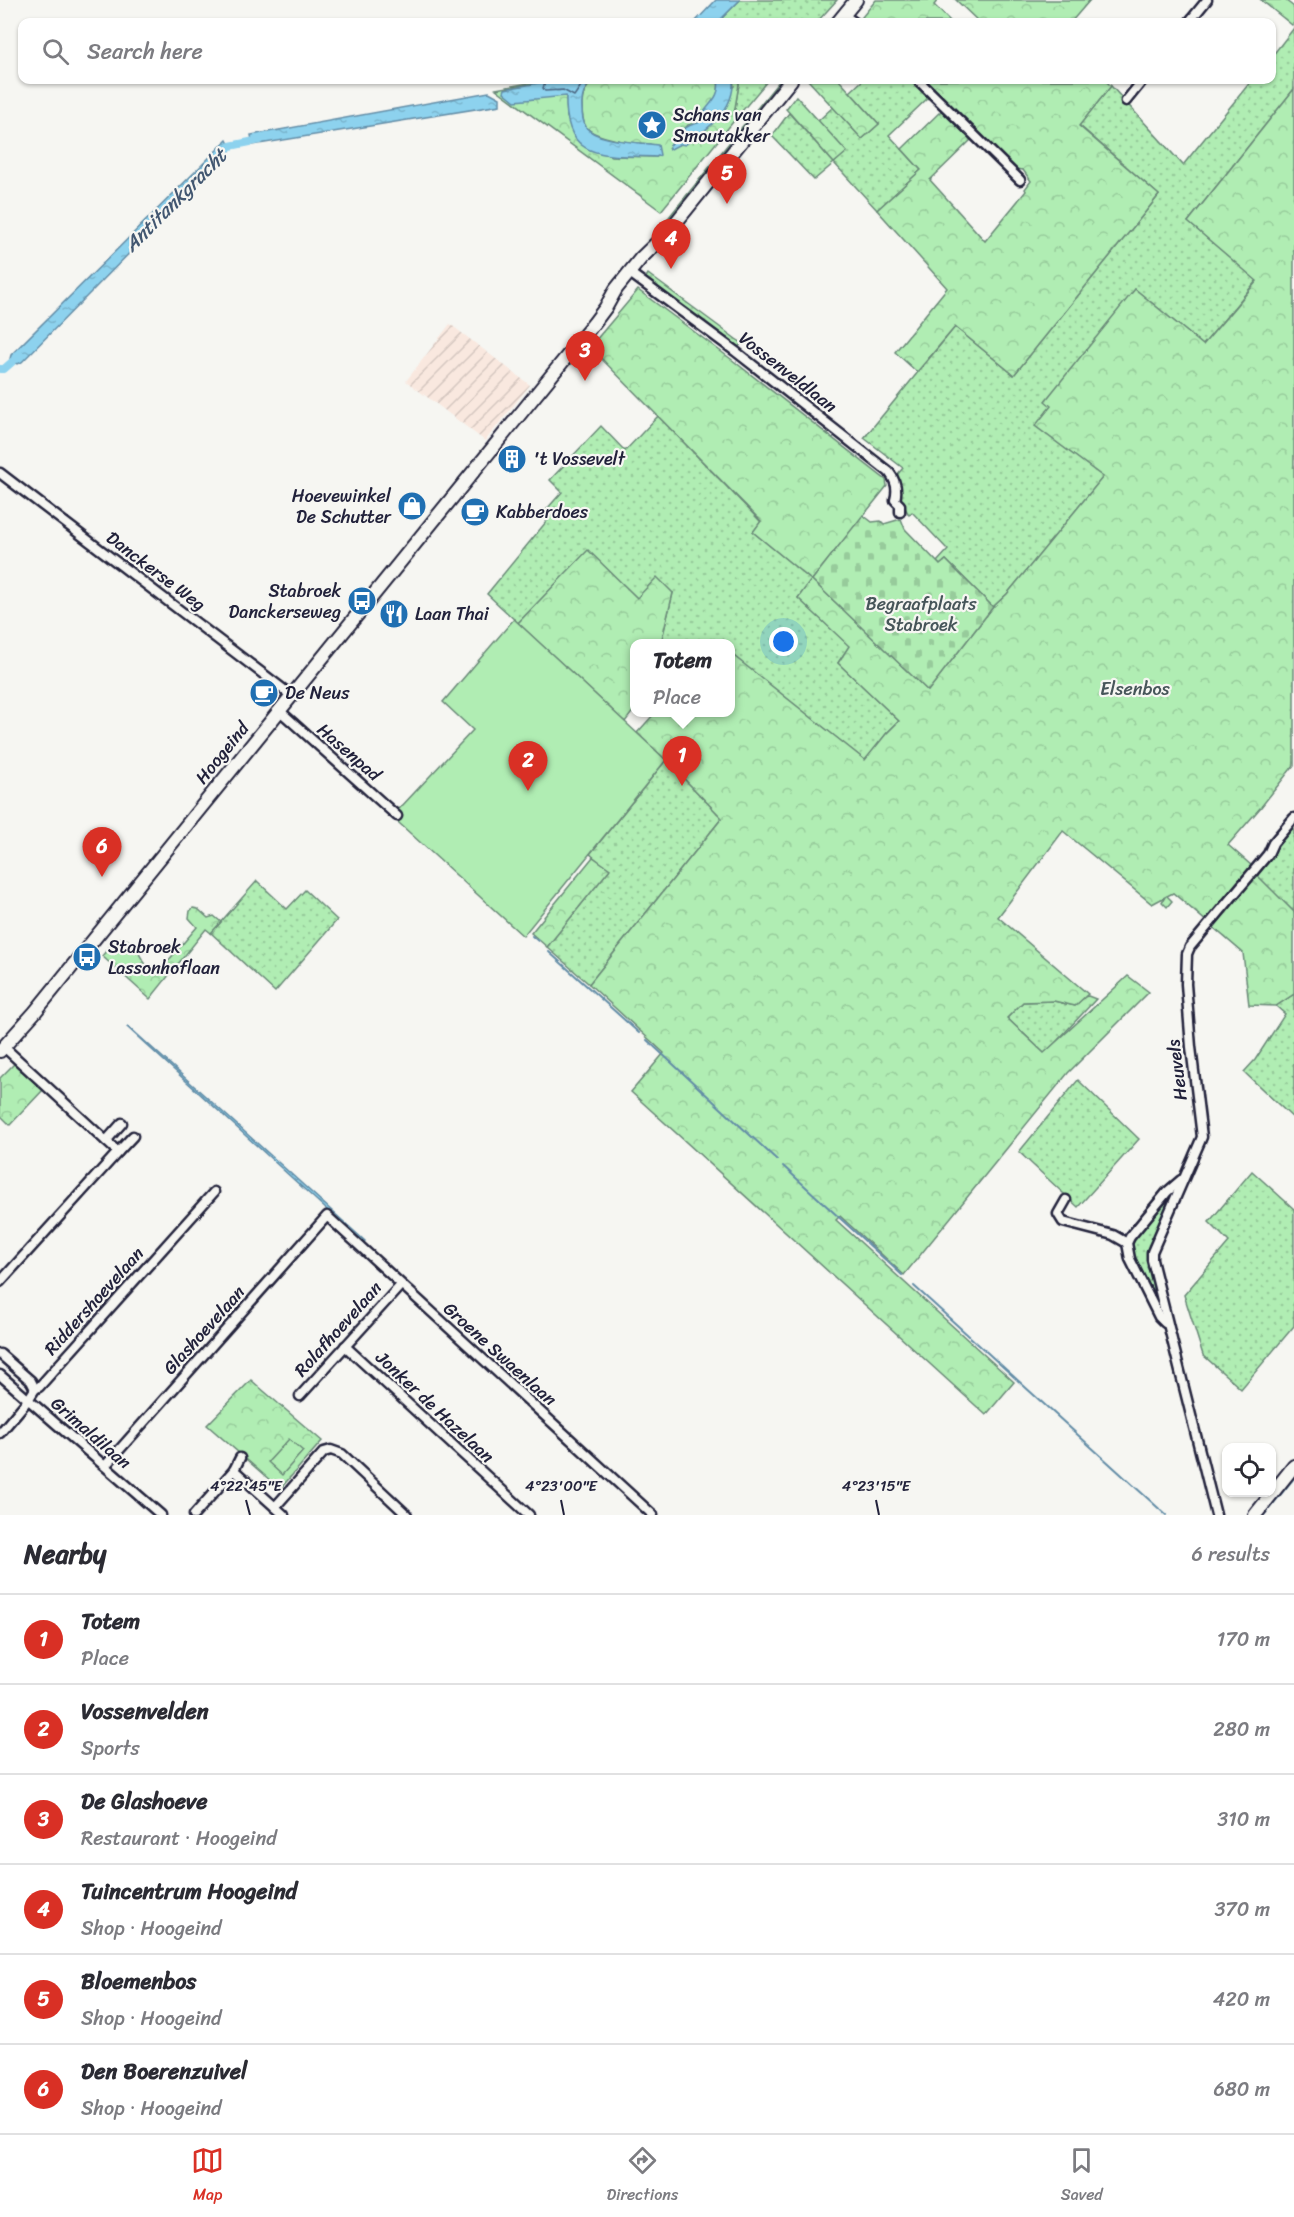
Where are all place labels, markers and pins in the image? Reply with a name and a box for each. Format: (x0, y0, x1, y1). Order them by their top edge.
place label: Schans van Smoutakker (673, 99, 771, 152)
place icon: Schans van Smoutakker (636, 109, 668, 141)
pin: 5 (708, 154, 746, 204)
pin: 4 (652, 220, 690, 269)
pin: 3 (566, 332, 604, 381)
building icon: 't Vossevelt (496, 443, 528, 475)
place label: 't Vossevelt (533, 443, 626, 475)
place label: Hoevewinkel De Schutter (292, 480, 393, 533)
shop icon: Hoevewinkel De Schutter (396, 490, 428, 522)
cafe icon: Kabberdoes (459, 496, 491, 528)
place label: Kabberdoes (496, 496, 589, 528)
place label: Stabroek Danckerseweg (229, 575, 341, 628)
bus stop icon: Stabroek Danckerseweg (346, 585, 378, 617)
restaurant icon: Laan Thai (378, 598, 410, 630)
place label: Laan Thai (415, 598, 490, 630)
cafe icon: De Neus (248, 677, 280, 709)
place label: De Neus (285, 677, 350, 709)
pin: 1 (662, 736, 702, 786)
pin: 2 (508, 742, 548, 791)
pin: 6 (82, 828, 122, 877)
place label: Stabroek Lassonhoflaan (108, 931, 220, 984)
bus stop icon: Stabroek Lassonhoflaan (71, 941, 103, 973)

